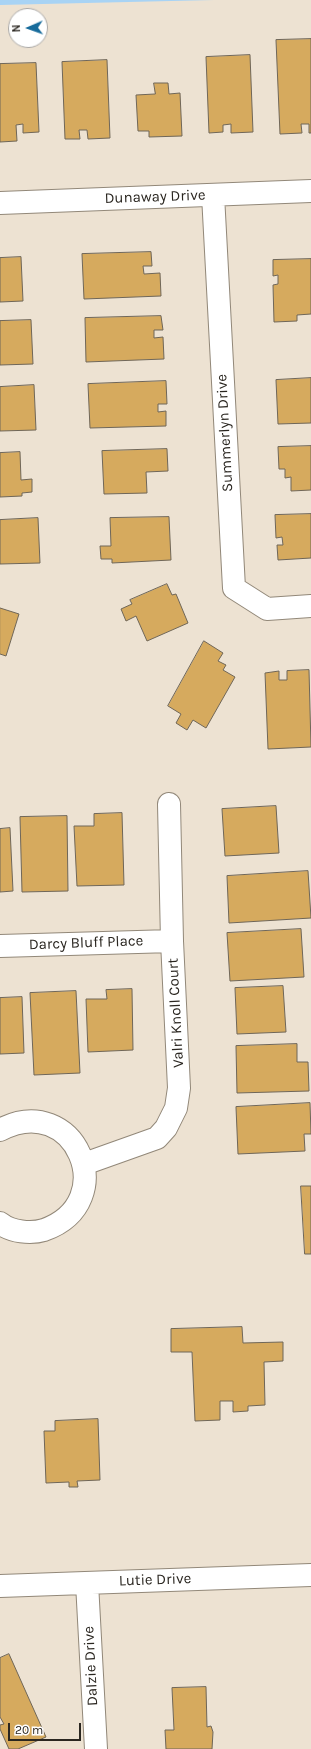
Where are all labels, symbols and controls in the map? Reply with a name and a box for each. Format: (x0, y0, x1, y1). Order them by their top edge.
north arrow (8, 8, 48, 48)
text: N (10, 24, 23, 33)
street label: Dunaway Drive (104, 186, 206, 208)
street label: Summerlyn Drive (213, 374, 237, 492)
street label: Darcy Bluff Place (28, 932, 144, 954)
street label: Valri Knoll Court (164, 958, 188, 1068)
street label: Lutie Drive (118, 1570, 192, 1590)
street label: Dalzie Drive (80, 1625, 102, 1707)
scale bar (10, 1715, 83, 1741)
text: 20 m (15, 1723, 43, 1737)

